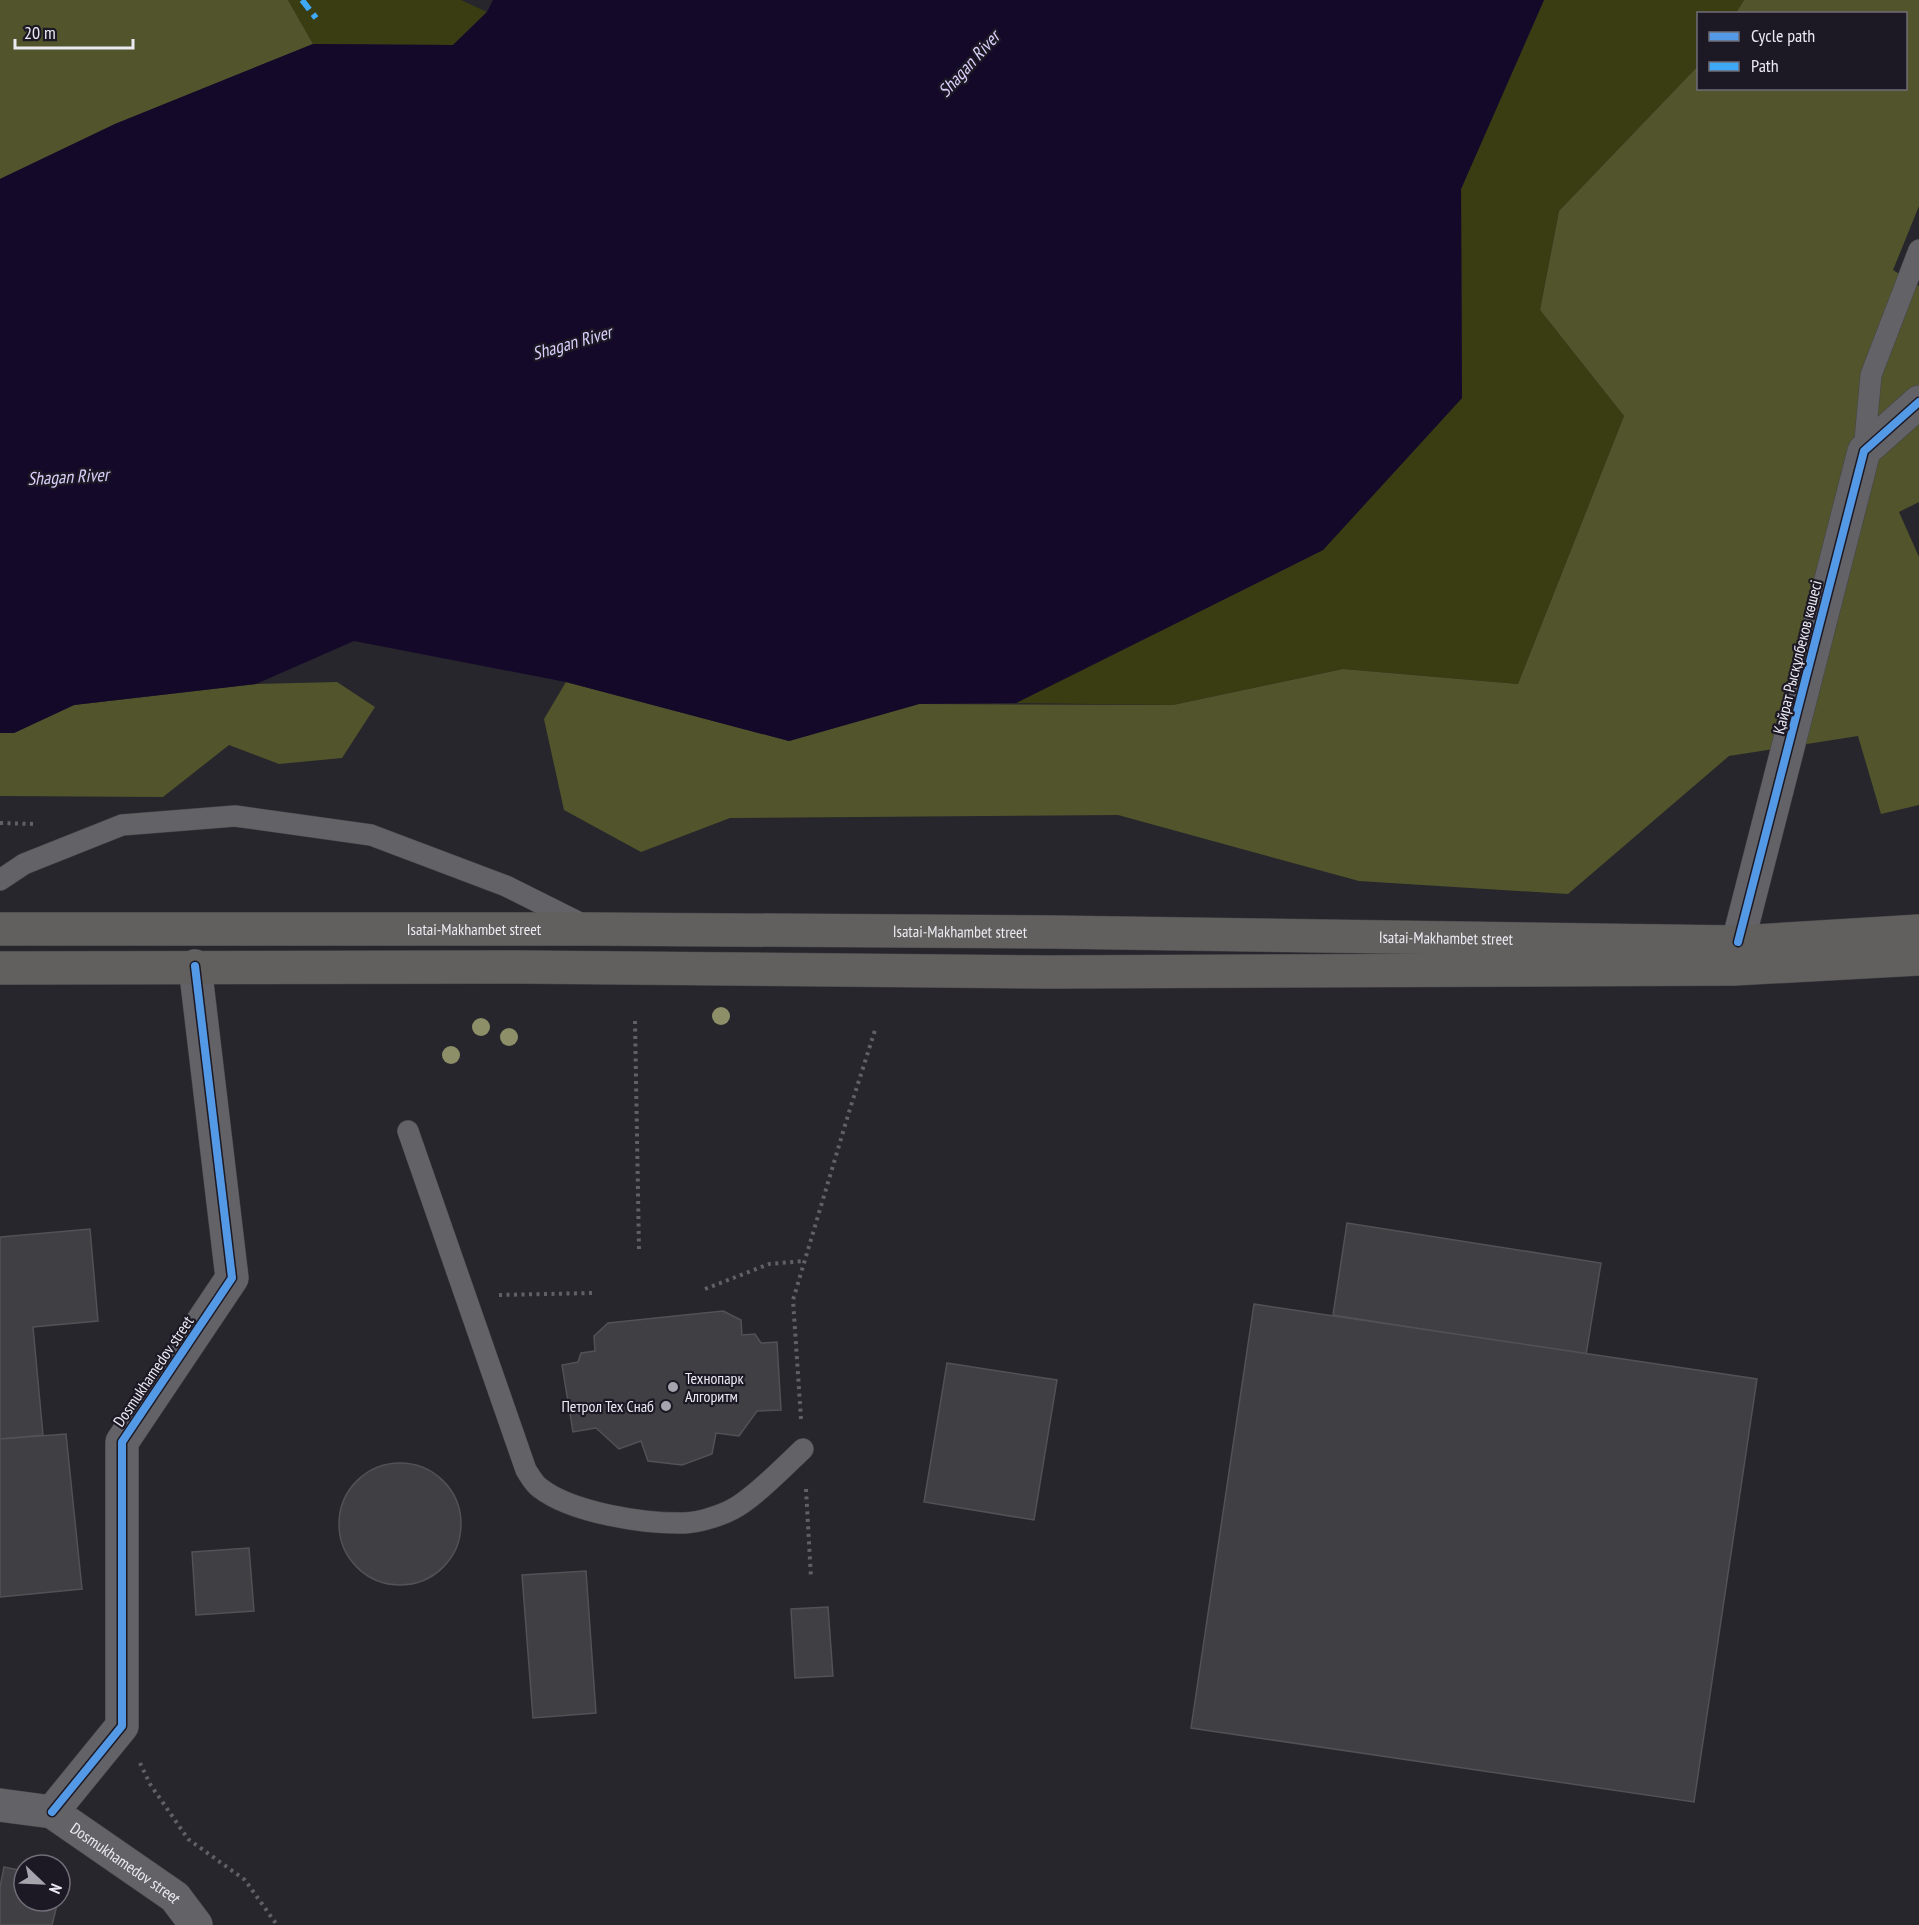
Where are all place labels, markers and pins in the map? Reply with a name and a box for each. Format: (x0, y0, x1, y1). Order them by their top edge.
place label: Технопарк Алгоритм (685, 1368, 745, 1406)
marker: Технопарк Алгоритм (666, 1380, 680, 1394)
place label: Петрол Тех Снаб (561, 1396, 654, 1416)
marker: Петрол Тех Снаб (659, 1399, 673, 1413)

